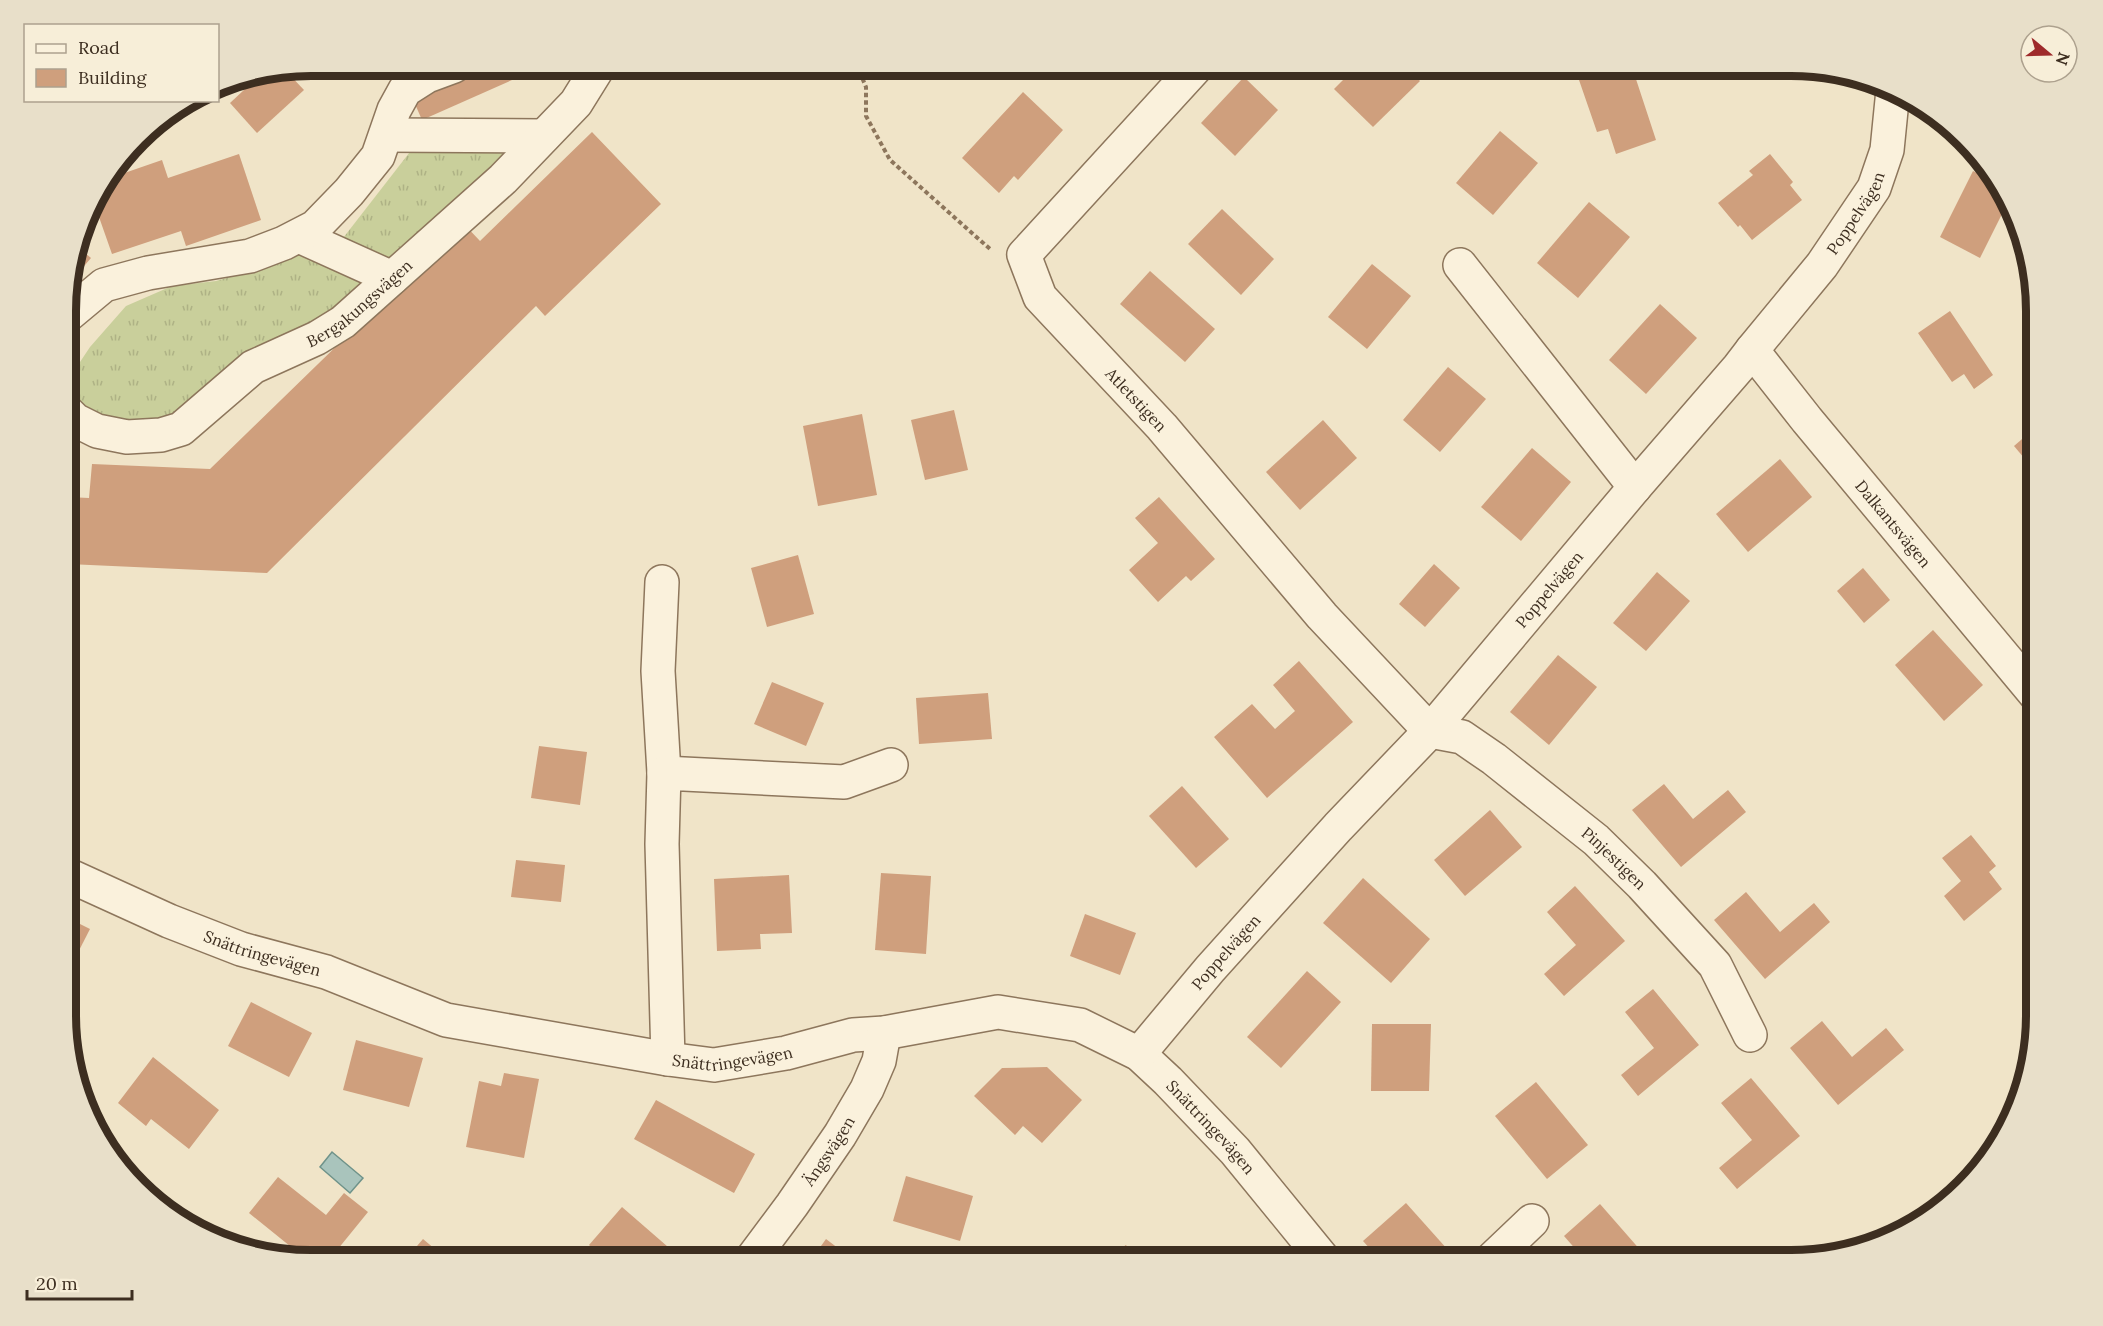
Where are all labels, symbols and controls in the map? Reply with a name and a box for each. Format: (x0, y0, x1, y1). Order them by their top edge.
legend (24, 24, 219, 102)
north arrow (2019, 24, 2079, 84)
text: Road (78, 36, 120, 59)
text: N (2052, 50, 2075, 68)
text: Building (78, 66, 148, 89)
street label: Poppelvägen (1822, 169, 1889, 258)
street label: Bergakungsvägen (303, 255, 416, 351)
street label: Atletstigen (1101, 363, 1171, 436)
street label: Dalkantsvägen (1851, 476, 1936, 572)
street label: Poppelvägen (1511, 546, 1587, 632)
street label: Pinjestigen (1578, 823, 1651, 894)
street label: Poppelvägen (1187, 910, 1265, 994)
street label: Snättringevägen (201, 926, 323, 980)
street label: Snättringevägen (671, 1042, 795, 1075)
street label: Snättringevägen (1162, 1076, 1260, 1178)
street label: Ängsvägen (798, 1112, 859, 1190)
scale bar (27, 1263, 132, 1301)
text: 20 m (36, 1272, 78, 1295)

